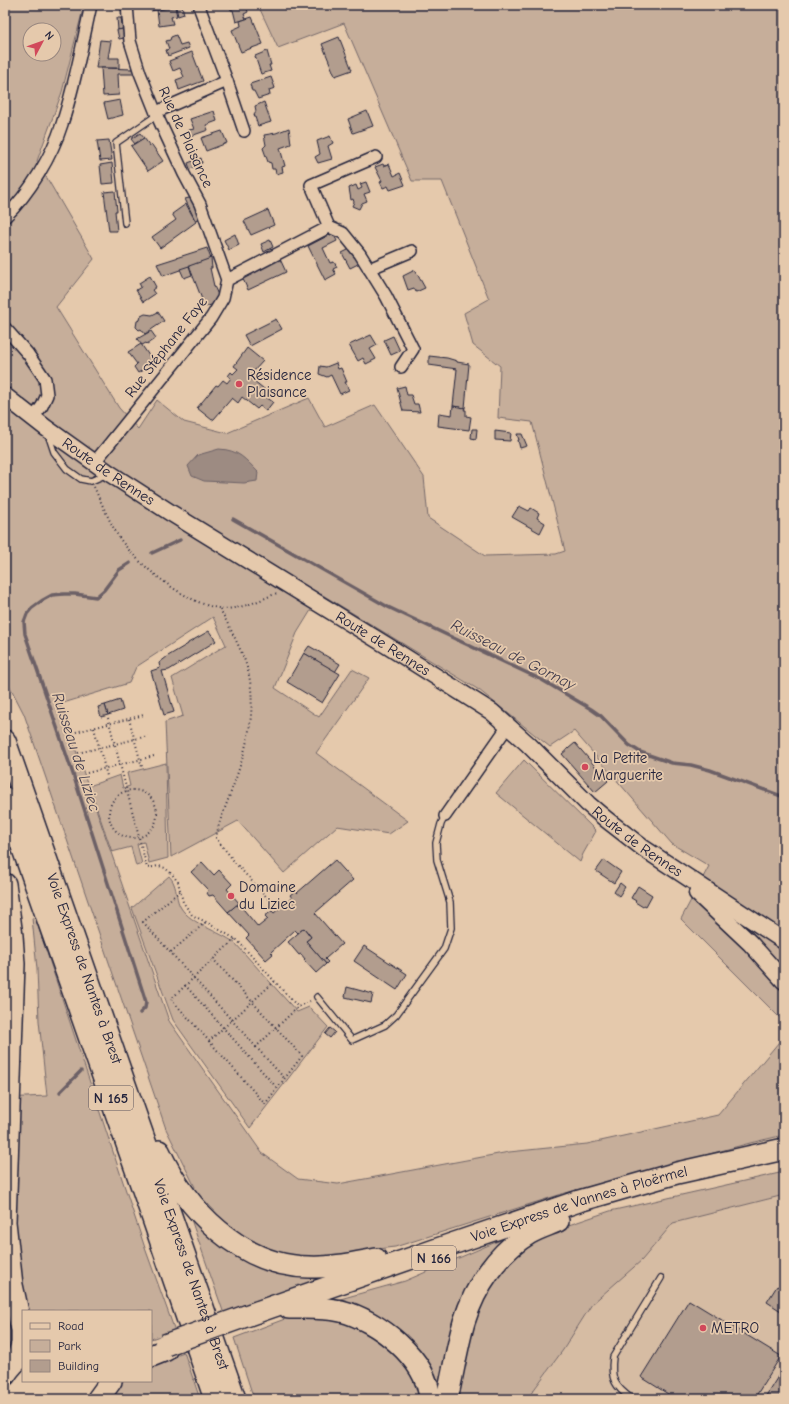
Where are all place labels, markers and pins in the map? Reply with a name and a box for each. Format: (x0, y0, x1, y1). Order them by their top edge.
place label: Résidence Plaisance (247, 366, 312, 401)
marker: Résidence Plaisance (234, 379, 244, 389)
place label: La Petite Marguerite (593, 749, 663, 784)
marker: La Petite Marguerite (580, 762, 590, 772)
place label: Domaine du Liziec (239, 878, 296, 913)
marker: Domaine du Liziec (226, 891, 236, 901)
place label: METRO (711, 1319, 759, 1337)
marker: METRO (698, 1323, 708, 1333)

